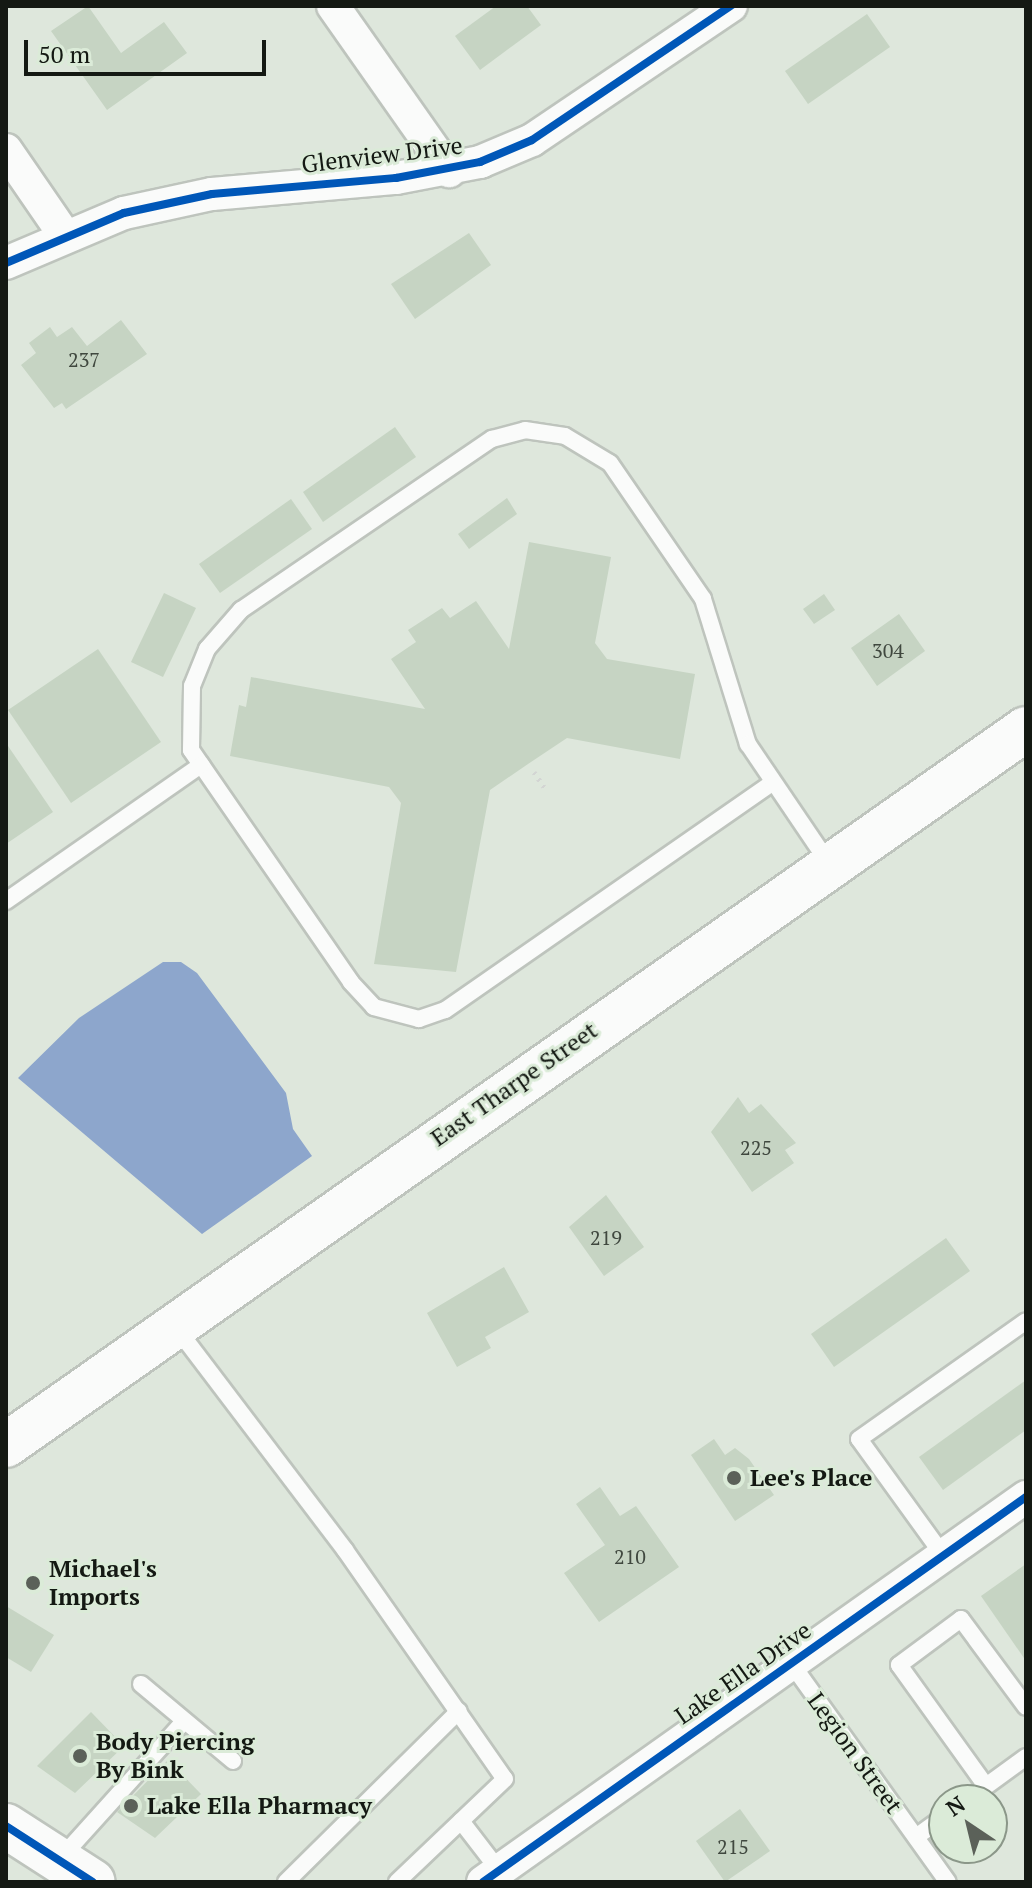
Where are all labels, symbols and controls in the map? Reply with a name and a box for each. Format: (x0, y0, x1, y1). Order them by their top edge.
scale bar (28, 24, 270, 74)
text: 50 m (38, 38, 90, 70)
street label: Glenview Drive (300, 131, 464, 179)
house number: 237 (68, 347, 100, 371)
house number: 304 (872, 638, 904, 662)
street label: East Tharpe Street (425, 1016, 603, 1152)
house number: 225 (740, 1135, 772, 1159)
house number: 219 (590, 1225, 622, 1249)
place label: Lee's Place (750, 1464, 872, 1492)
marker: Lee's Place (725, 1469, 743, 1487)
house number: 210 (614, 1544, 646, 1568)
place label: Michael's Imports (49, 1555, 157, 1611)
marker: Michael's Imports (24, 1574, 42, 1592)
street label: Lake Ella Drive (670, 1616, 816, 1730)
street label: Legion Street (801, 1687, 909, 1819)
place label: Body Piercing By Bink (96, 1728, 254, 1784)
marker: Body Piercing By Bink (71, 1747, 89, 1765)
north arrow (928, 1784, 1008, 1864)
text: N (940, 1789, 970, 1822)
place label: Lake Ella Pharmacy (147, 1792, 372, 1820)
marker: Lake Ella Pharmacy (122, 1797, 140, 1815)
house number: 215 (717, 1834, 749, 1858)

